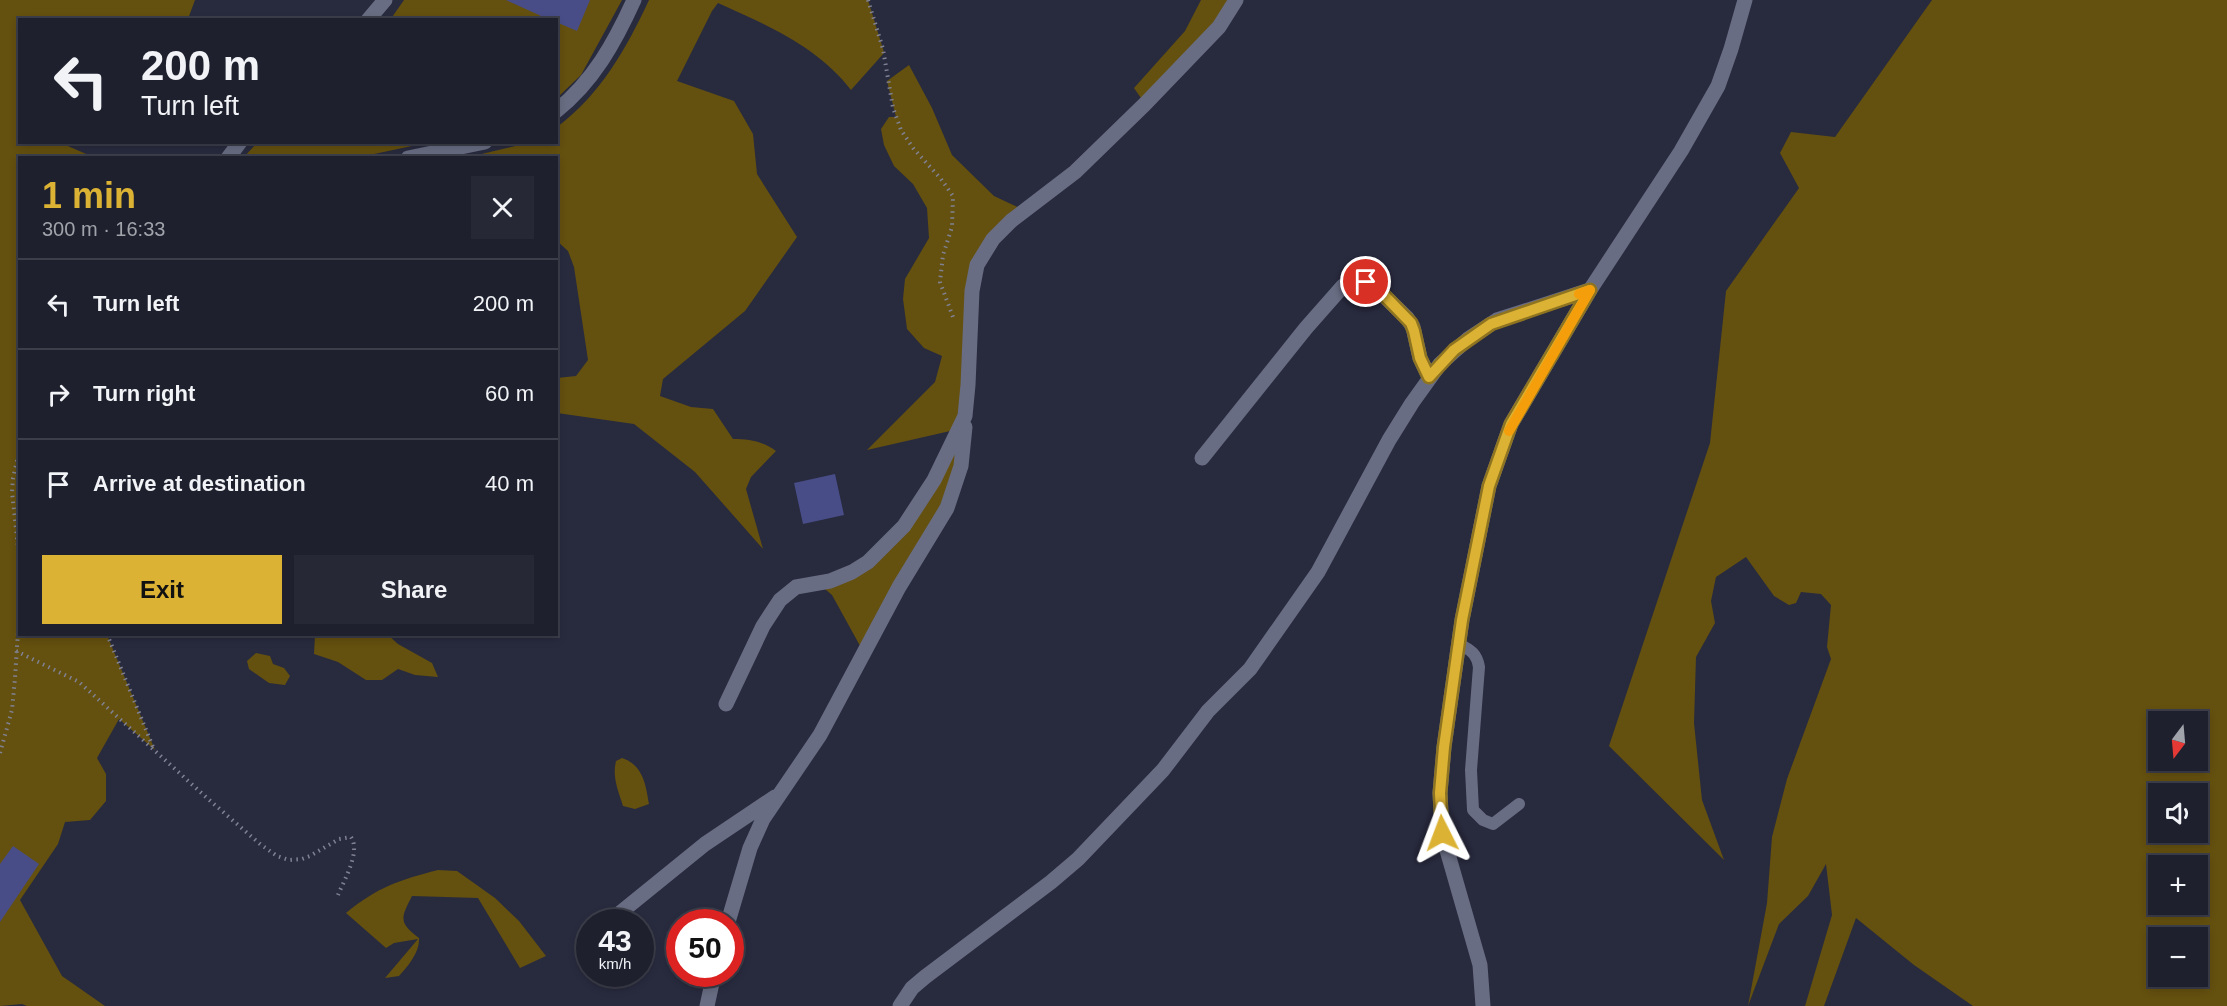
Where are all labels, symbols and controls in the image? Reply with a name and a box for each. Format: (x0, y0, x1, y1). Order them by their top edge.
icon: left (42, 42, 120, 120)
text: 200 m (141, 42, 260, 89)
text: Turn left (141, 91, 239, 121)
text: 1 min (42, 175, 136, 216)
button: close (471, 176, 534, 239)
text: 300 m · 16:33 (42, 218, 165, 240)
pin (1340, 256, 1391, 307)
icon: arrive (1349, 265, 1382, 298)
icon: left (42, 288, 75, 321)
text: Turn left (93, 291, 179, 316)
text: 200 m (473, 291, 534, 316)
icon: right (42, 378, 75, 411)
text: Turn right (93, 381, 195, 406)
text: 60 m (485, 381, 534, 406)
icon: arrive (42, 468, 75, 501)
text: Arrive at destination (93, 471, 306, 496)
text: 40 m (485, 471, 534, 496)
button: Exit (42, 555, 282, 624)
button: Share (294, 555, 534, 624)
north arrow (2148, 711, 2208, 771)
map controls (2148, 711, 2208, 987)
button: sound (2148, 783, 2208, 843)
position arrow (1410, 801, 1474, 865)
button: + (2148, 855, 2208, 915)
speed limit sign: 50 (666, 909, 744, 987)
text: 43 (598, 924, 632, 957)
button: − (2148, 927, 2208, 987)
text: km/h (599, 955, 631, 972)

